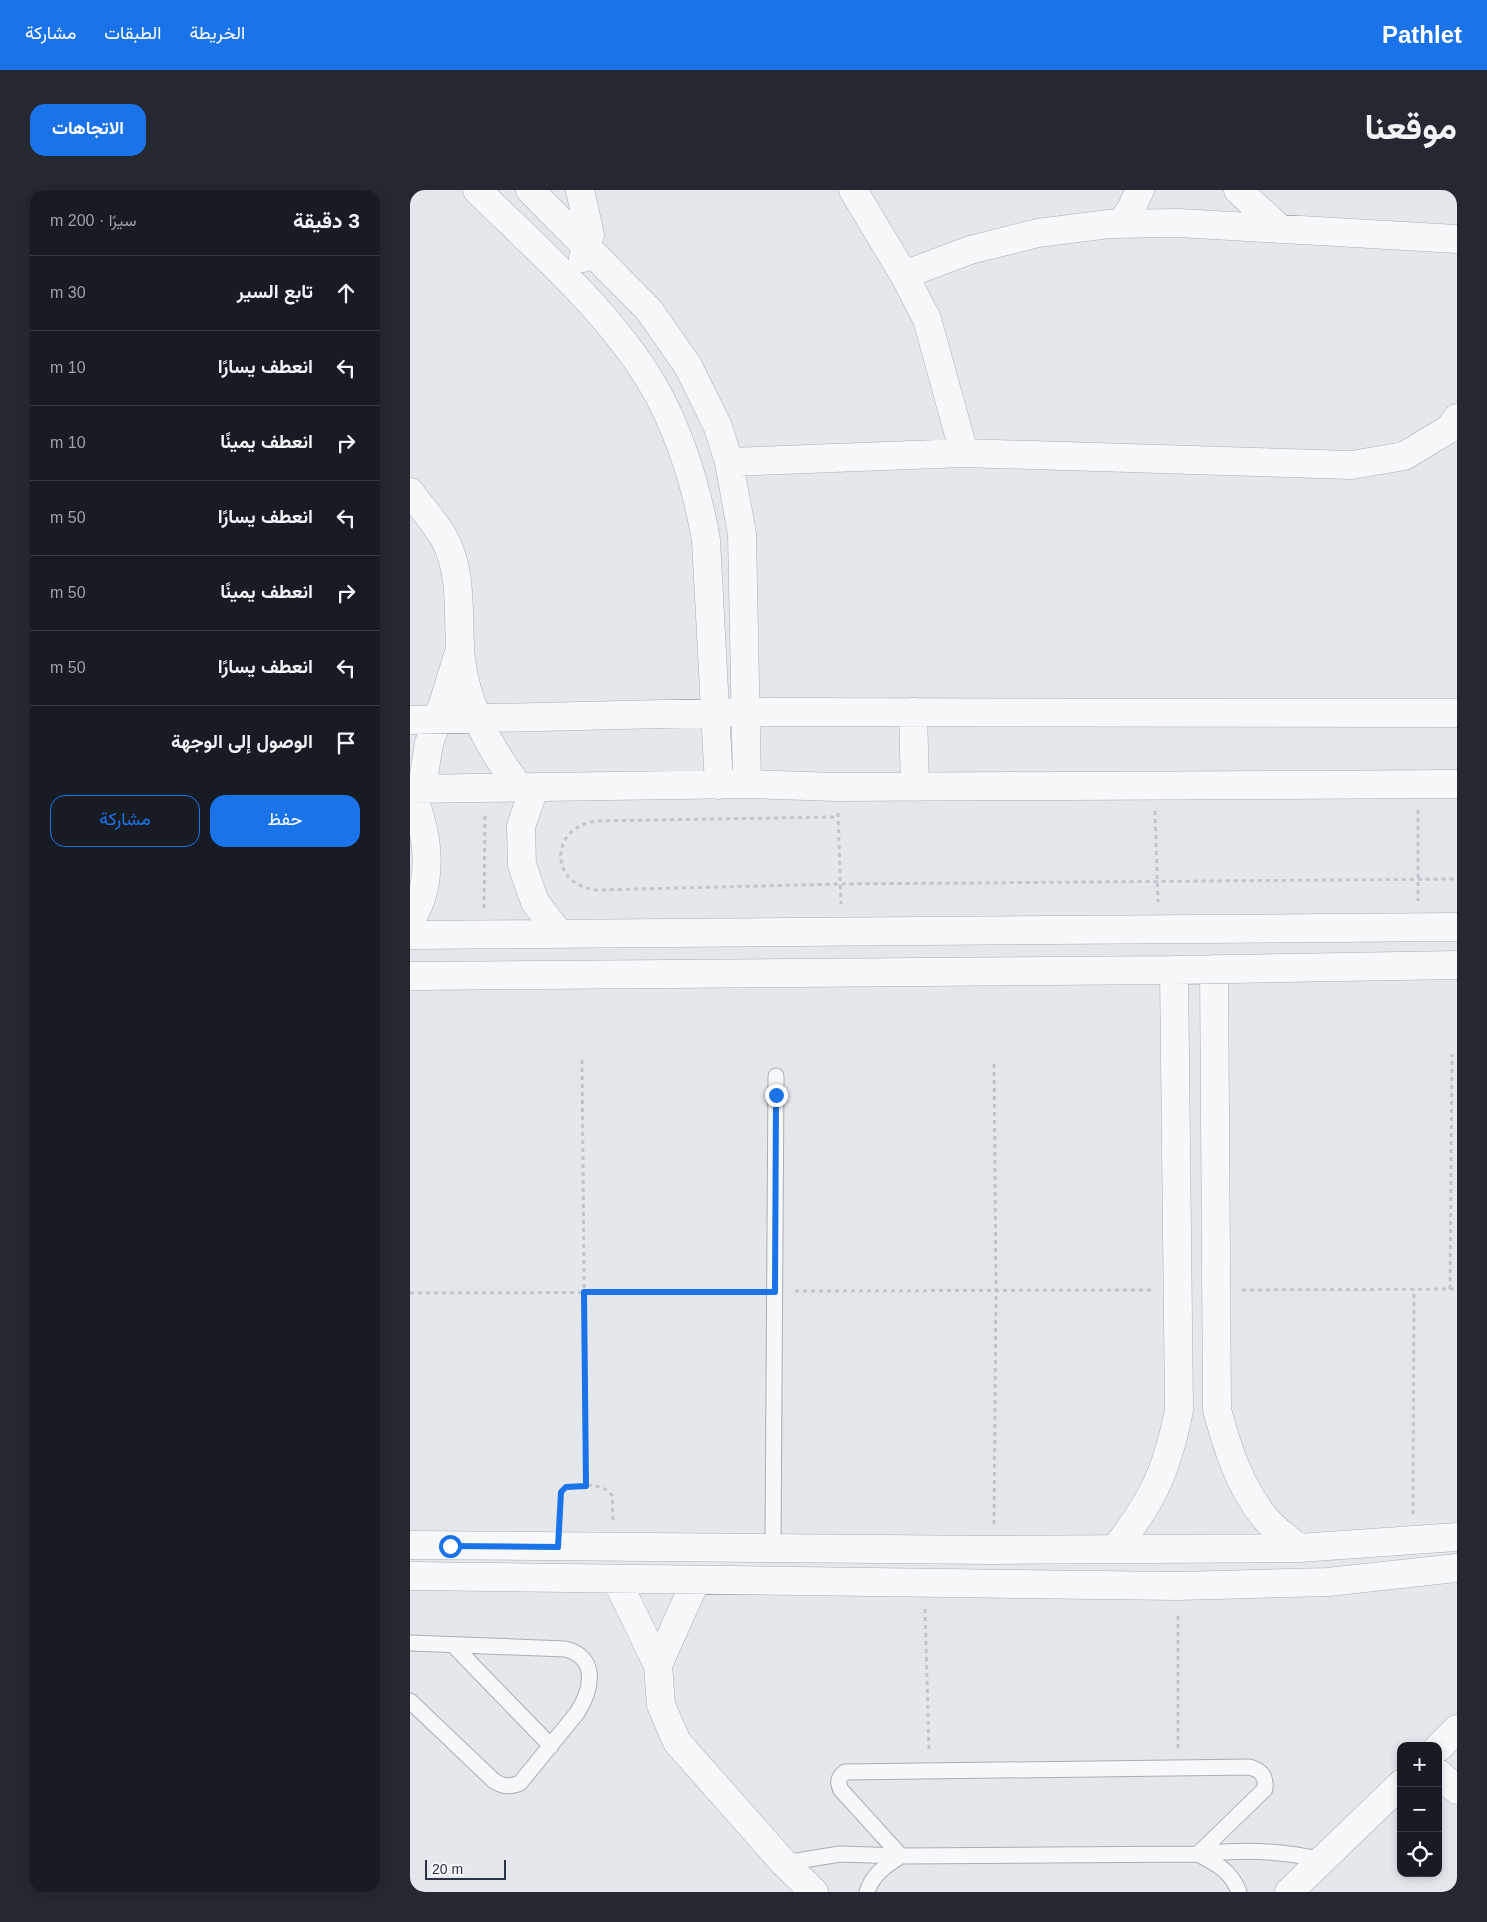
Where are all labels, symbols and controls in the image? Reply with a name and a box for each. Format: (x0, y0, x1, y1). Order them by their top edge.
text: Pathlet (1382, 21, 1462, 48)
text: مشاركة (25, 23, 76, 43)
text: الطبقات (104, 23, 161, 43)
text: الخريطة (189, 23, 245, 43)
button: الاتجاهات (30, 104, 146, 156)
text: موقعنا (1364, 107, 1457, 146)
text: 3 دقيقة (293, 209, 360, 232)
text: سيرًا · 200 m (50, 212, 136, 229)
icon: ahead (332, 279, 360, 307)
text: تابع السير (237, 281, 313, 302)
text: 30 m (50, 284, 86, 301)
icon: left (332, 354, 360, 382)
text: انعطف يسارًا (218, 356, 313, 377)
text: 10 m (50, 359, 86, 376)
icon: right (332, 429, 360, 457)
text: انعطف يمينًا (220, 431, 313, 452)
text: 10 m (50, 434, 86, 451)
icon: left (332, 504, 360, 532)
text: انعطف يسارًا (218, 506, 313, 527)
text: 50 m (50, 509, 86, 526)
icon: right (332, 579, 360, 607)
text: انعطف يمينًا (220, 581, 313, 602)
text: 50 m (50, 584, 86, 601)
icon: left (332, 654, 360, 682)
text: انعطف يسارًا (218, 656, 313, 677)
text: 50 m (50, 659, 86, 676)
icon: arrive (332, 729, 360, 757)
text: الوصول إلى الوجهة (171, 731, 313, 752)
button: مشاركة (50, 795, 200, 847)
button: حفظ (210, 795, 360, 847)
route end (765, 1084, 788, 1107)
route start (439, 1535, 462, 1558)
map controls (1397, 1742, 1442, 1877)
button: + (1397, 1742, 1442, 1787)
button: − (1397, 1787, 1442, 1832)
button: locate (1397, 1832, 1442, 1877)
scale bar (425, 1857, 506, 1880)
text: 20 m (432, 1861, 463, 1877)

